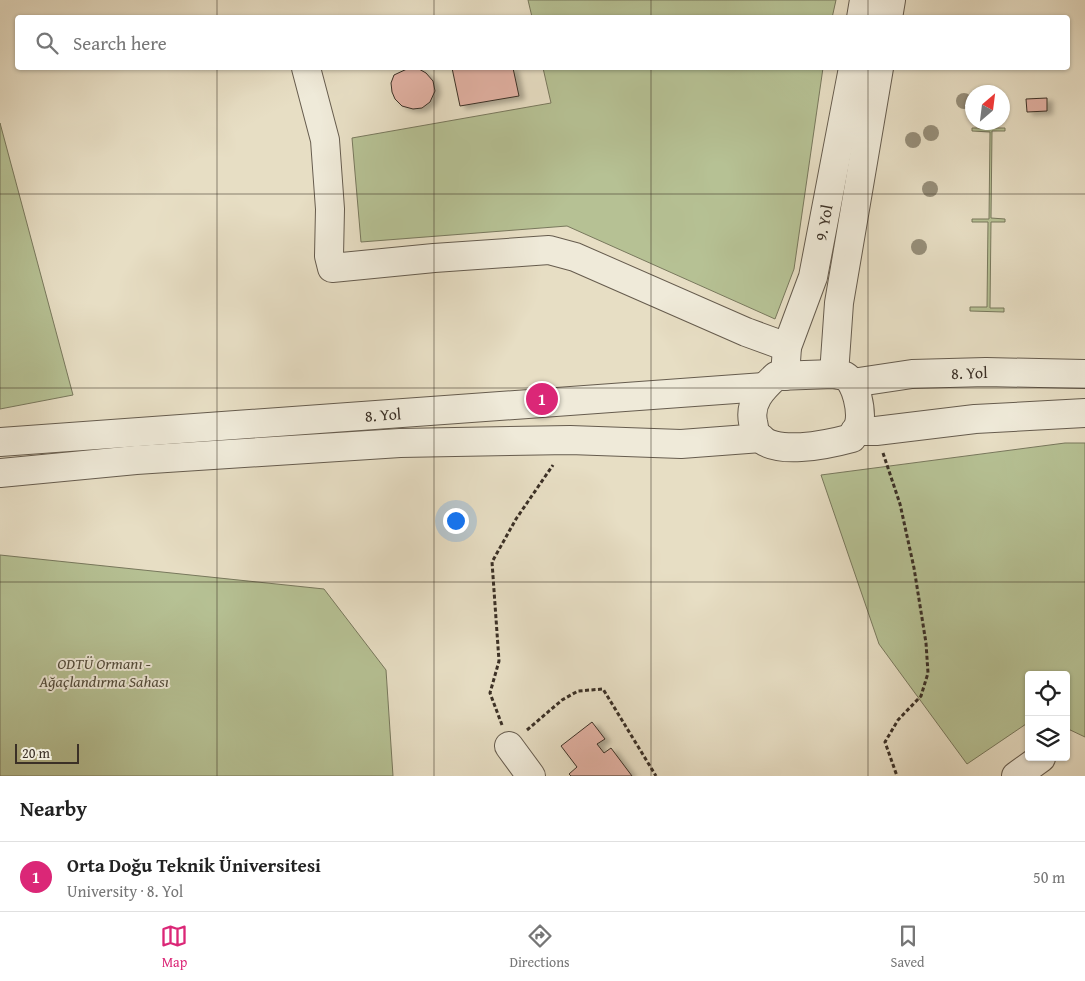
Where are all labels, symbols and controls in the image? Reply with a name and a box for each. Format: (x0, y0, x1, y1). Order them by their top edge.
search box (15, 15, 1070, 70)
icon: search (33, 29, 61, 57)
text: Search here (73, 29, 167, 57)
north arrow (965, 85, 1010, 130)
street label: 9. Yol (808, 202, 839, 243)
street label: 8. Yol (951, 360, 988, 385)
pin: 1 (526, 380, 558, 418)
street label: 8. Yol (364, 401, 403, 428)
your location (443, 508, 469, 534)
park label: ODTÜ Ormanı - Ağaçlandırma Sahası (38, 651, 169, 693)
map controls (1025, 671, 1070, 761)
button: locate (1025, 671, 1070, 716)
button: layers (1025, 716, 1070, 761)
scale bar (15, 741, 79, 764)
text: 20 m (22, 743, 50, 763)
text: Nearby (20, 793, 87, 824)
text: Orta Doğu Teknik Üniversitesi (67, 851, 321, 879)
text: 1 (32, 865, 40, 889)
text: 50 m (1033, 865, 1065, 889)
text: University · 8. Yol (67, 879, 183, 903)
tab: Map (160, 922, 188, 972)
tab: Directions (509, 922, 570, 972)
tab: Saved (891, 922, 925, 972)

